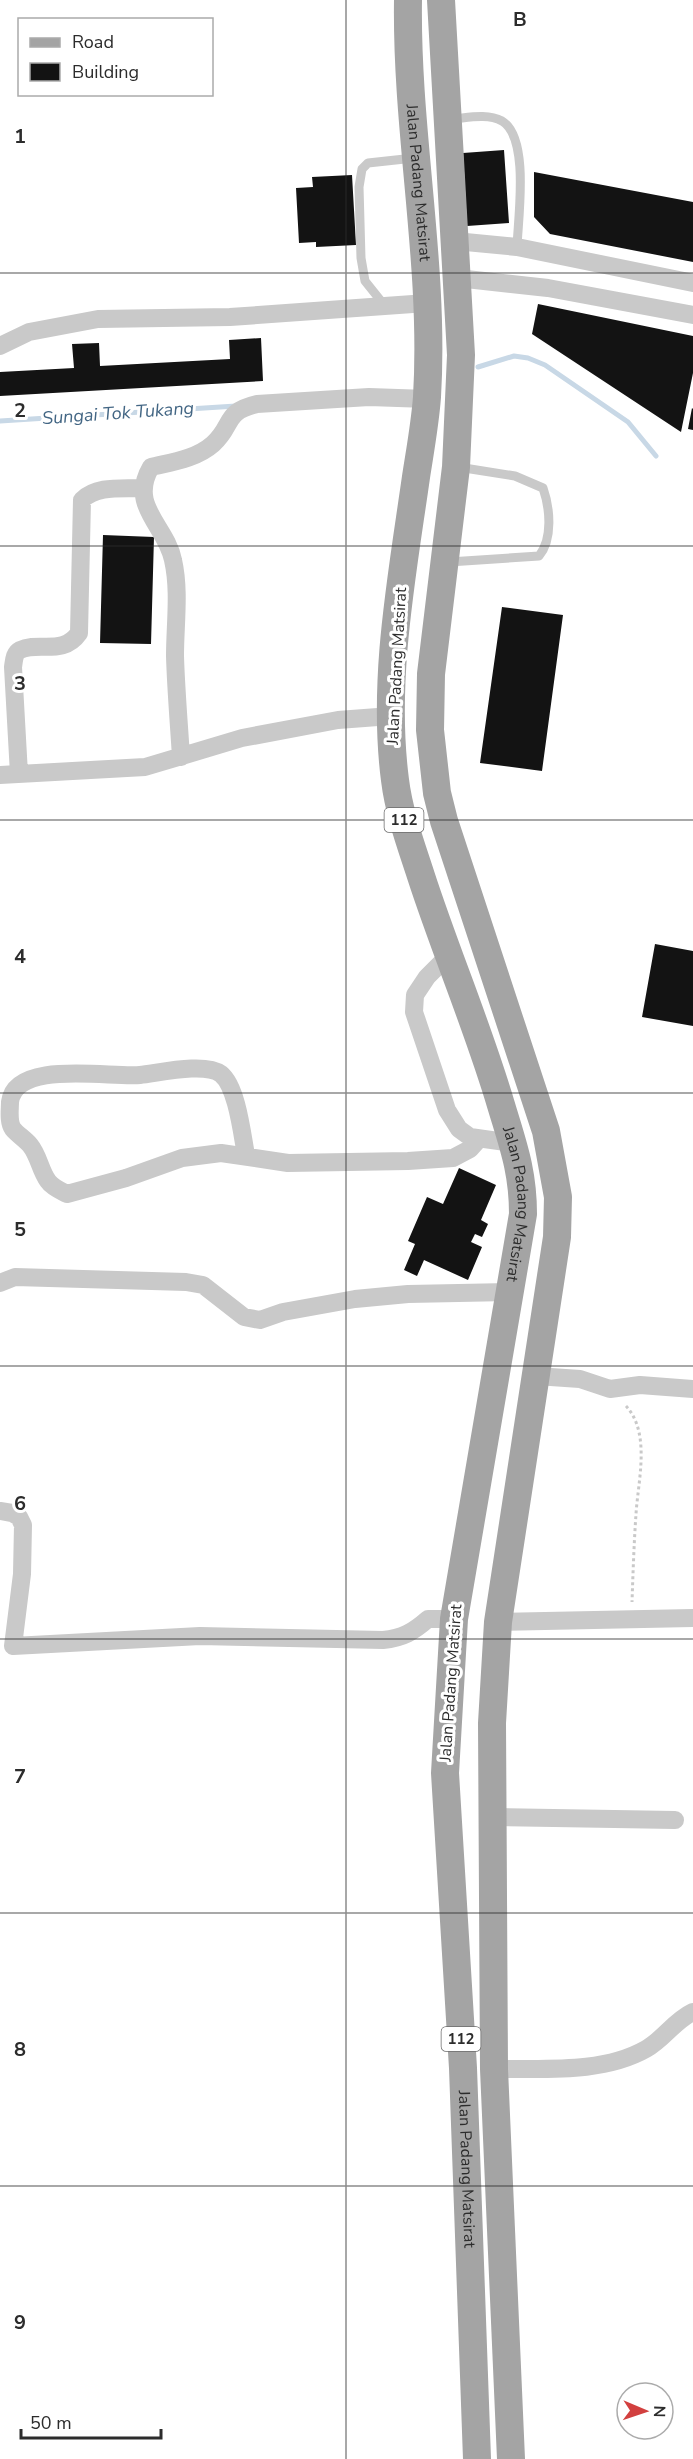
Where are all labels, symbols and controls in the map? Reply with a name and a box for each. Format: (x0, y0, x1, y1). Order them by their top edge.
text: B (513, 6, 527, 33)
legend (18, 18, 213, 96)
text: Road (72, 30, 114, 54)
text: Building (72, 60, 139, 84)
street label: Jalan Padang Matsirat (401, 102, 436, 262)
text: 1 (14, 123, 26, 150)
water label: Sungai Tok Tukang (41, 396, 195, 430)
text: 2 (14, 397, 26, 424)
street label: Jalan Padang Matsirat (382, 586, 412, 746)
text: 3 (14, 670, 26, 697)
road number: 112 (384, 808, 424, 832)
text: 4 (14, 943, 26, 970)
street label: Jalan Padang Matsirat (497, 1123, 534, 1284)
text: 5 (14, 1216, 26, 1243)
text: 6 (14, 1490, 26, 1517)
street label: Jalan Padang Matsirat (434, 1603, 467, 1763)
text: 7 (14, 1763, 26, 1790)
road number: 112 (442, 2027, 480, 2051)
text: 8 (14, 2036, 26, 2063)
street label: Jalan Padang Matsirat (453, 2089, 480, 2249)
text: 9 (14, 2309, 26, 2336)
north arrow (615, 2381, 675, 2441)
scale bar (21, 2402, 160, 2440)
text: N (648, 2405, 670, 2418)
text: 50 m (30, 2411, 72, 2435)

